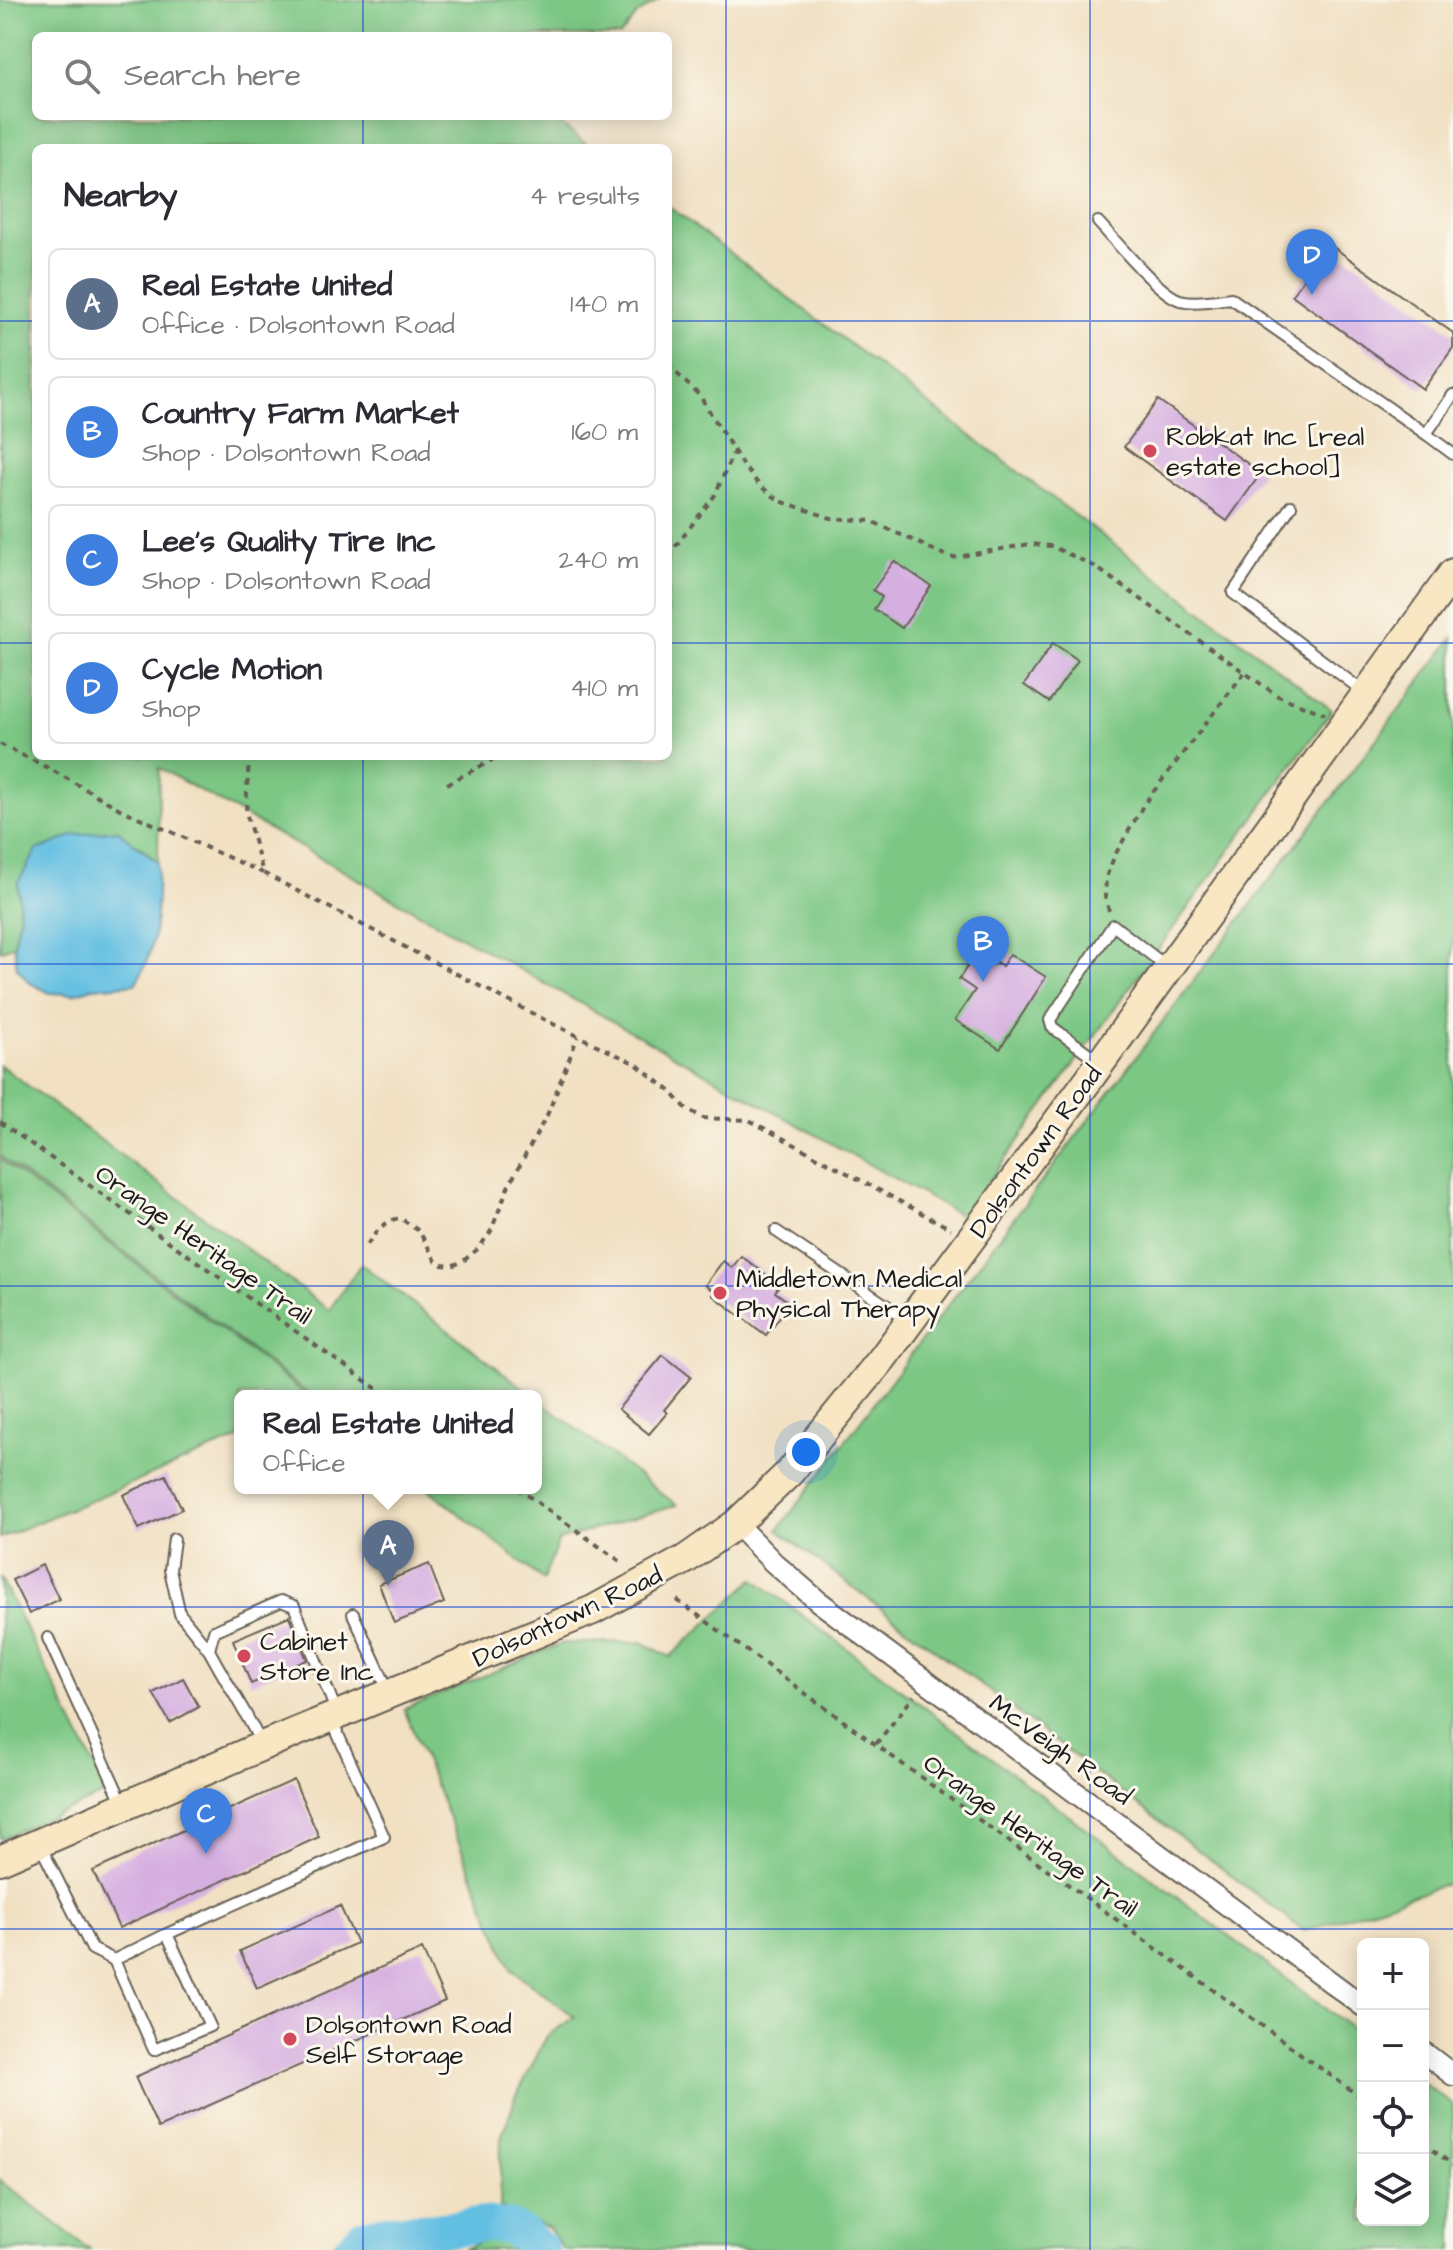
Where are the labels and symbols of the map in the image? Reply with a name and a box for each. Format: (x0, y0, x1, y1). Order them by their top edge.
pin: D (1286, 229, 1338, 295)
place label: Robkat Inc [real estate school] (1166, 419, 1364, 485)
marker: Robkat Inc [real estate school] (1141, 442, 1159, 460)
pin: B (957, 916, 1009, 982)
street label: Dolsontown Road (961, 1058, 1111, 1245)
street label: Orange Heritage Trail (87, 1156, 319, 1335)
place label: Middletown Medical Physical Therapy (736, 1261, 962, 1329)
marker: Middletown Medical Physical Therapy (711, 1284, 729, 1302)
your location (786, 1432, 826, 1472)
pin: A (362, 1520, 414, 1586)
street label: Dolsontown Road (467, 1557, 668, 1677)
place label: Cabinet Store Inc (260, 1624, 374, 1690)
marker: Cabinet Store Inc (235, 1647, 253, 1665)
street label: McVeigh Road (980, 1686, 1139, 1816)
street label: Orange Heritage Trail (915, 1746, 1145, 1928)
pin: C (180, 1788, 232, 1854)
place label: Dolsontown Road Self Storage (306, 2007, 512, 2075)
marker: Dolsontown Road Self Storage (281, 2030, 299, 2048)

